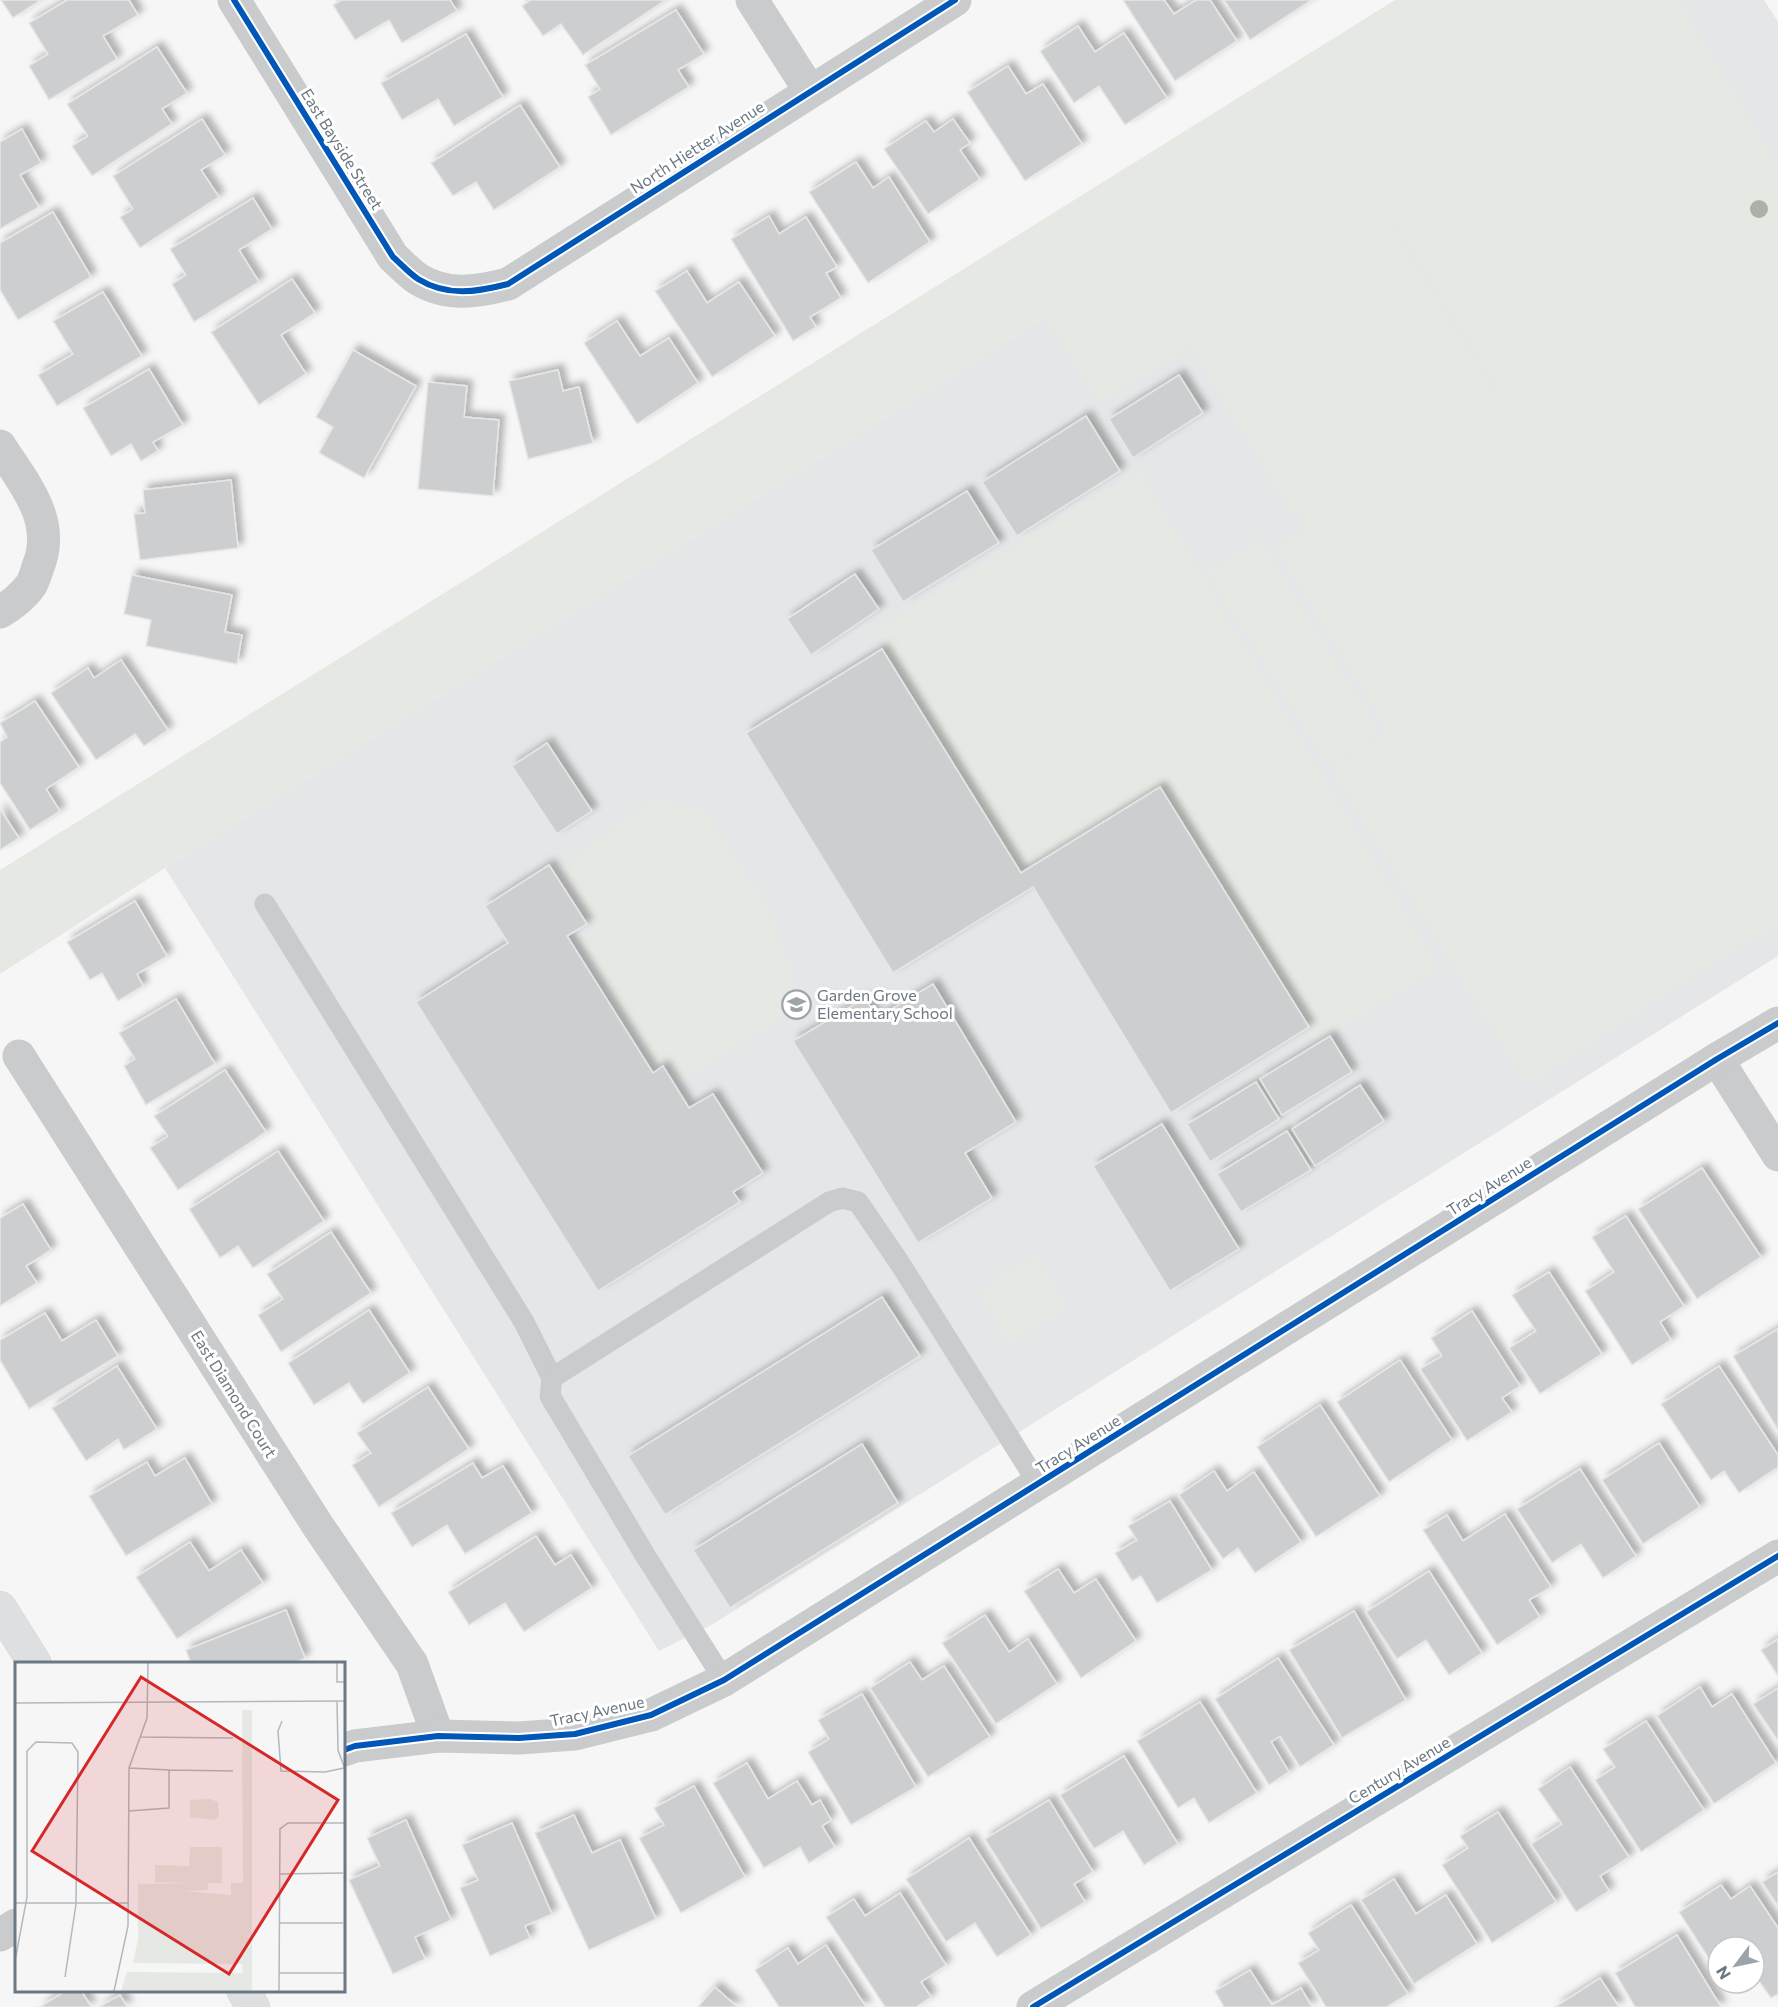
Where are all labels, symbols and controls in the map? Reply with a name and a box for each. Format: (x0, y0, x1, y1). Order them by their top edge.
street label: East Bayside Street (298, 85, 387, 213)
street label: North Hietter Avenue (626, 96, 767, 197)
place label: Garden Grove Elementary School (817, 985, 953, 1022)
school or university icon: Garden Grove Elementary School (780, 988, 812, 1020)
street label: Tracy Avenue (1443, 1152, 1535, 1219)
street label: East Diamond Court (188, 1327, 281, 1461)
street label: Tracy Avenue (1032, 1410, 1124, 1477)
inset map (15, 1662, 345, 1992)
street label: Tracy Avenue (548, 1691, 646, 1730)
street label: Century Avenue (1345, 1732, 1453, 1807)
north arrow (1706, 1935, 1766, 1995)
text: N (1712, 1963, 1734, 1983)

